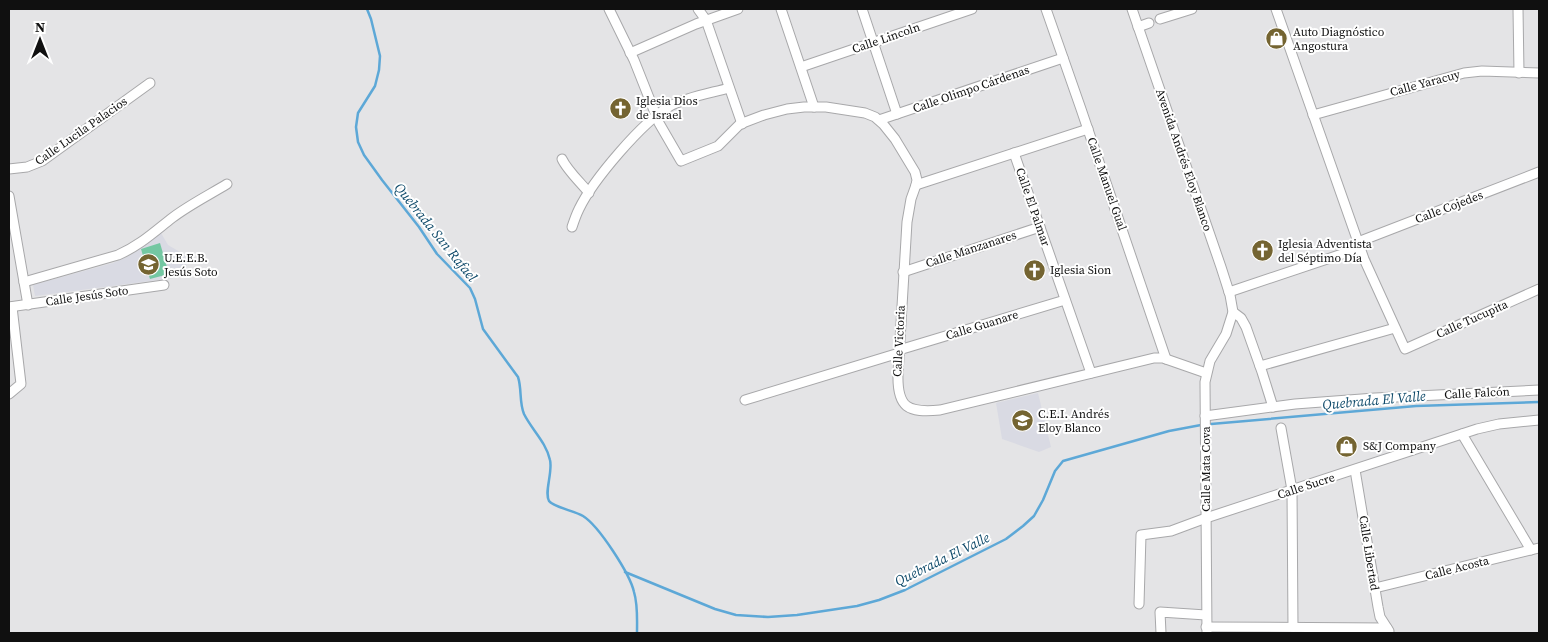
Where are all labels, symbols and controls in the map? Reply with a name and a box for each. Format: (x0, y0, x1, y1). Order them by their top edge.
north arrow (15, 15, 65, 65)
text: N (35, 17, 45, 37)
street label: Calle Lincoln (850, 19, 922, 57)
place label: Auto Diagnóstico Angostura (1293, 24, 1385, 54)
shop icon: Auto Diagnóstico Angostura (1265, 27, 1289, 51)
street label: Calle Olimpo Cárdenas (910, 61, 1032, 117)
street label: Calle Yaracuy (1388, 66, 1463, 100)
street label: Avenida Andrés Eloy Blanco (1152, 87, 1216, 234)
street label: Calle Lucila Palacios (32, 93, 130, 169)
place label: Iglesia Dios de Israel (636, 93, 698, 123)
church icon: Iglesia Dios de Israel (608, 96, 632, 120)
street label: Calle Manuel Gual (1084, 135, 1131, 233)
street label: Calle El Palmar (1012, 166, 1054, 248)
water label: Quebrada San Rafael (390, 178, 482, 286)
street label: Calle Cojedes (1413, 187, 1485, 227)
street label: Calle Manzanares (923, 227, 1019, 271)
place label: Iglesia Adventista del Séptimo Día (1278, 236, 1373, 266)
church icon: Iglesia Adventista del Séptimo Día (1250, 239, 1274, 263)
place label: U.E.E.B. Jesús Soto (163, 250, 218, 280)
school or university icon: U.E.E.B. Jesús Soto (136, 253, 160, 277)
church icon: Iglesia Sion (1022, 258, 1046, 282)
place label: Iglesia Sion (1050, 262, 1111, 278)
street label: Calle Jesús Soto (45, 282, 130, 310)
street label: Calle Tucupita (1434, 296, 1511, 342)
street label: Calle Victoria (889, 304, 909, 377)
street label: Calle Guanare (944, 306, 1020, 344)
street label: Calle Falcón (1444, 383, 1510, 403)
water label: Quebrada El Valle (1322, 385, 1427, 414)
place label: C.E.I. Andrés Eloy Blanco (1038, 406, 1109, 436)
school or university icon: C.E.I. Andrés Eloy Blanco (1010, 409, 1034, 433)
street label: Calle Mata Cova (1198, 425, 1214, 512)
shop icon: S&J Company (1335, 434, 1359, 458)
place label: S&J Company (1363, 438, 1437, 454)
street label: Calle Sucre (1275, 469, 1337, 503)
street label: Calle Libertad (1355, 514, 1383, 592)
water label: Quebrada El Valle (891, 527, 993, 591)
street label: Calle Acosta (1423, 552, 1491, 584)

